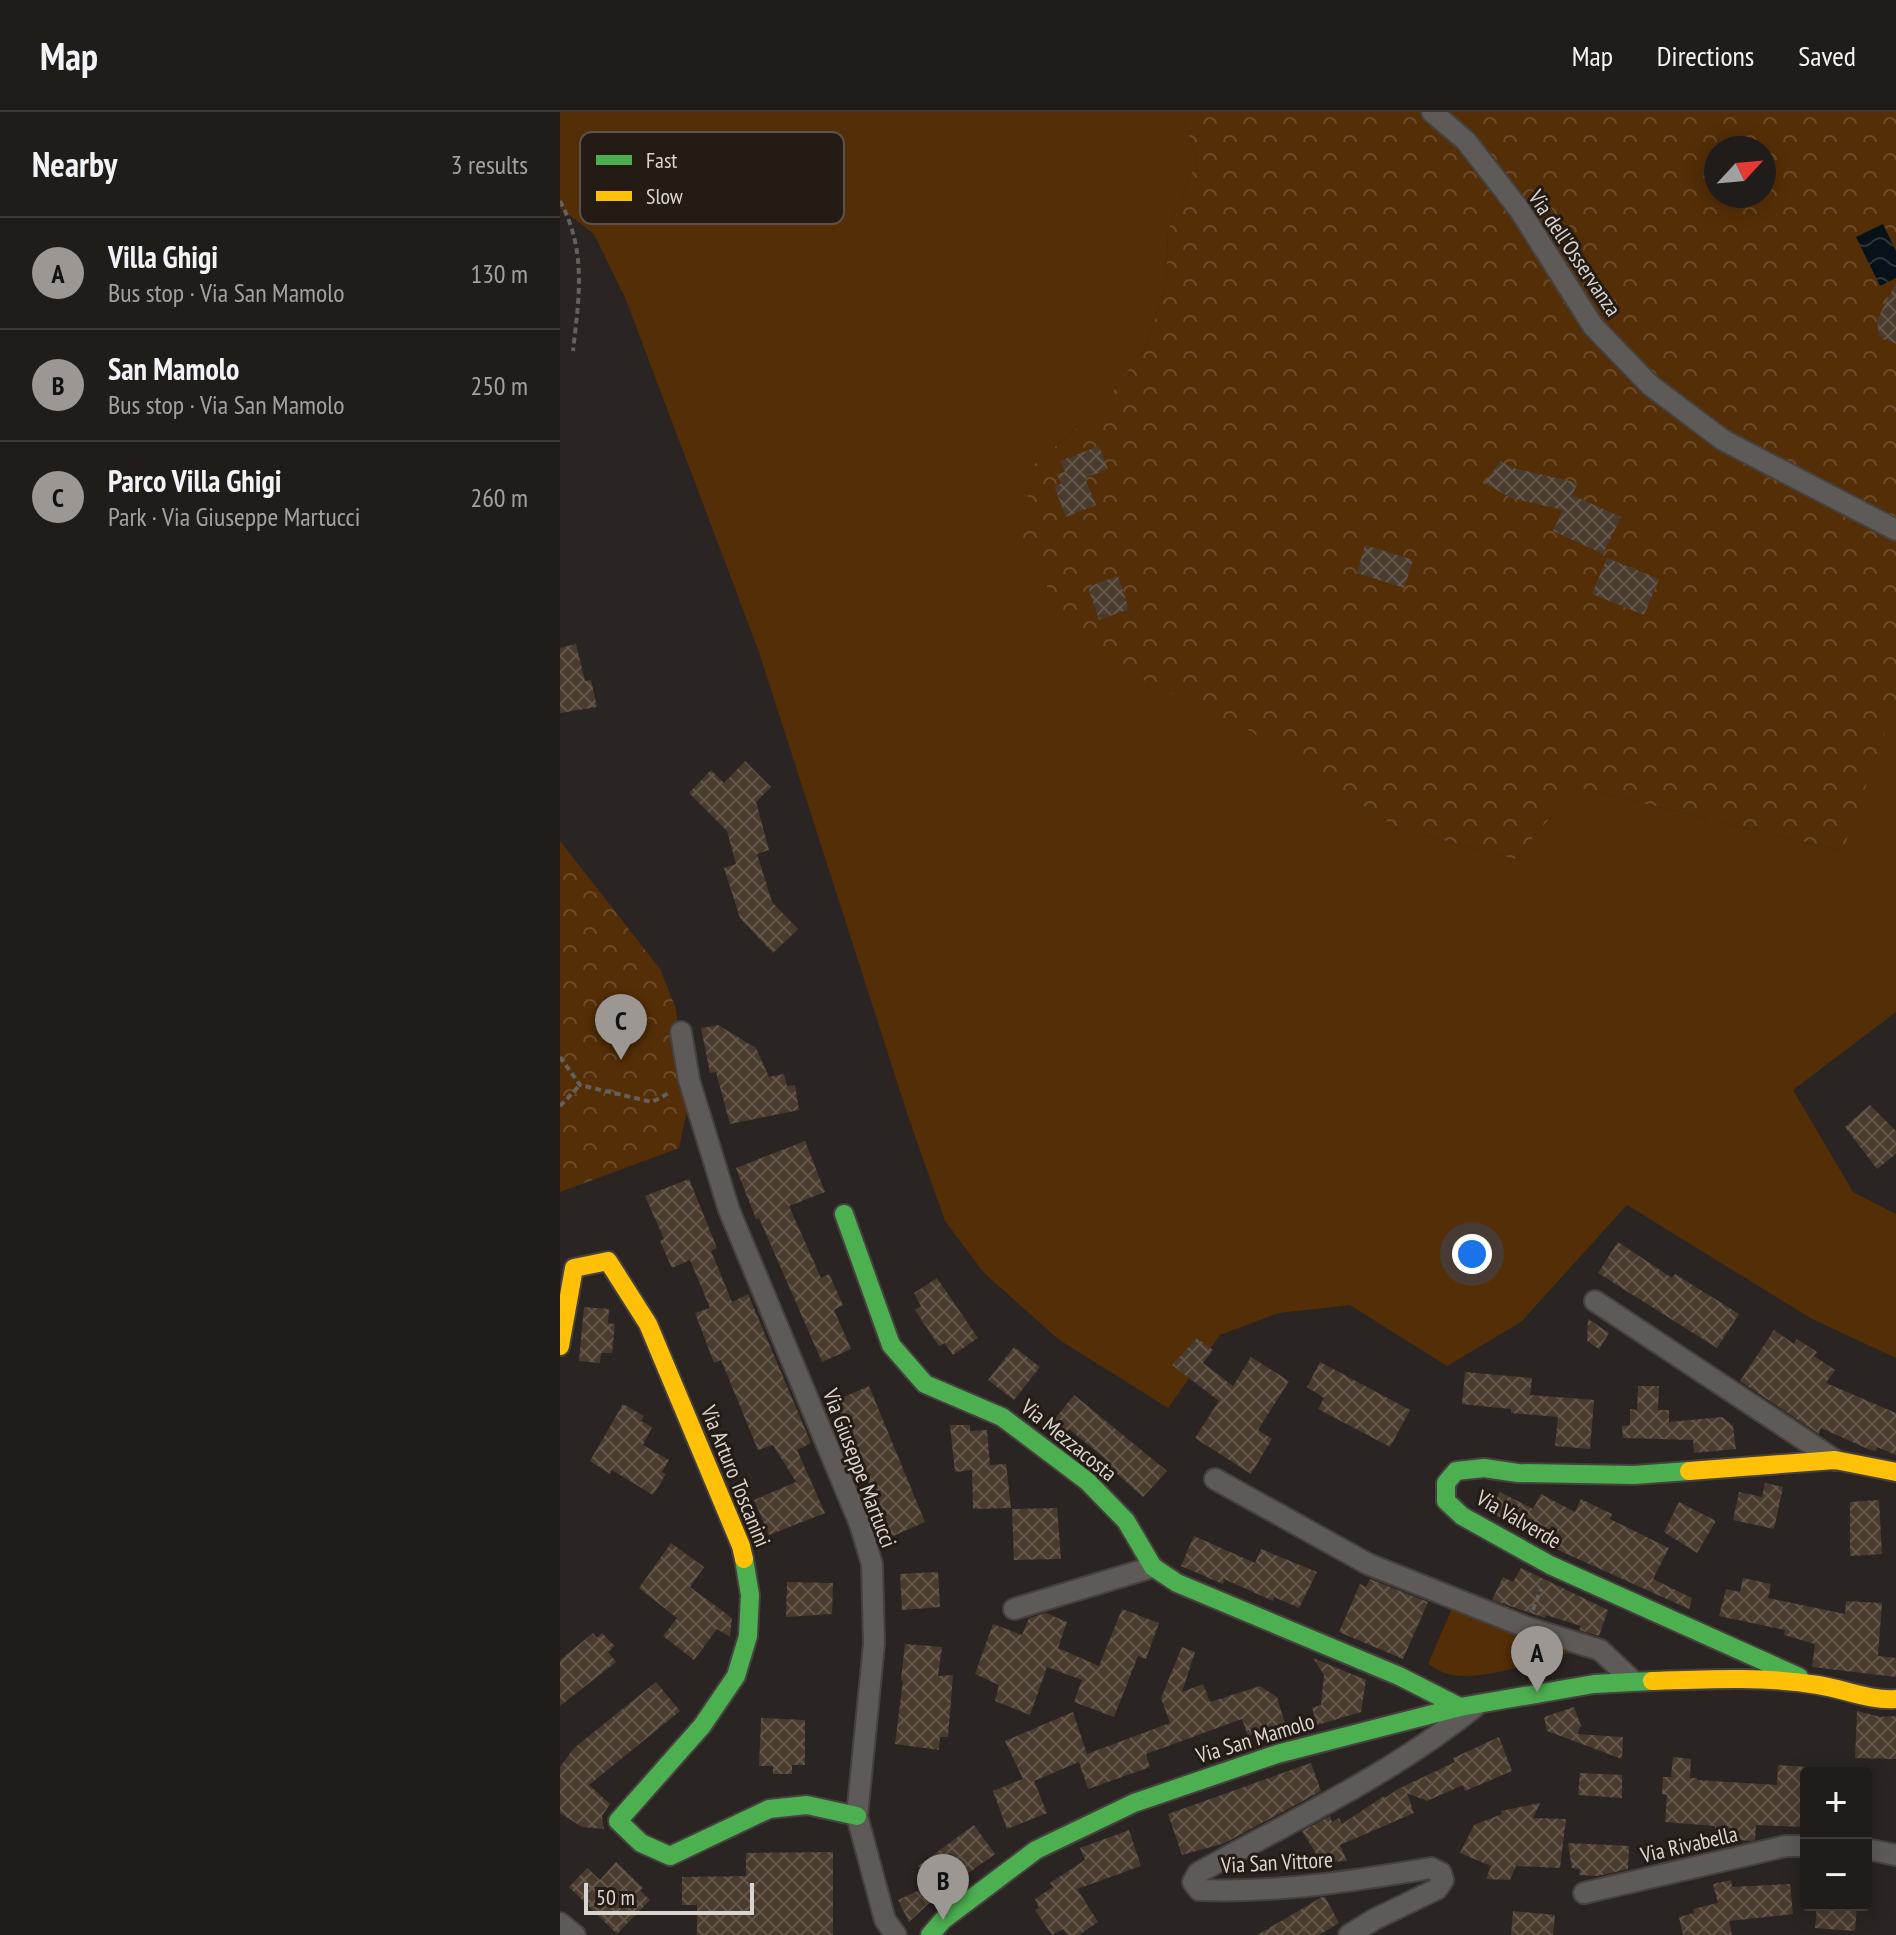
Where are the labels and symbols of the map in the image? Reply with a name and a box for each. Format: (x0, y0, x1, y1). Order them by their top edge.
legend (580, 132, 844, 224)
north arrow (1704, 136, 1776, 208)
text: Fast (646, 146, 677, 174)
text: Slow (646, 182, 683, 210)
street label: Via dell'Osservanza (1522, 184, 1628, 321)
pin: C (595, 994, 647, 1060)
your location (1452, 1234, 1492, 1274)
street label: Via Giuseppe Martucci (816, 1384, 903, 1551)
street label: Via Mezzacosta (1015, 1392, 1123, 1487)
street label: Via Arturo Toscanini (695, 1400, 777, 1551)
street label: Via Valverde (1471, 1483, 1566, 1554)
pin: A (1511, 1626, 1563, 1692)
street label: Via San Mamolo (1192, 1707, 1318, 1770)
street label: Via Rivabella (1637, 1819, 1740, 1869)
street label: Via San Vittore (1219, 1845, 1334, 1879)
pin: B (917, 1854, 969, 1920)
scale bar (584, 1879, 754, 1915)

